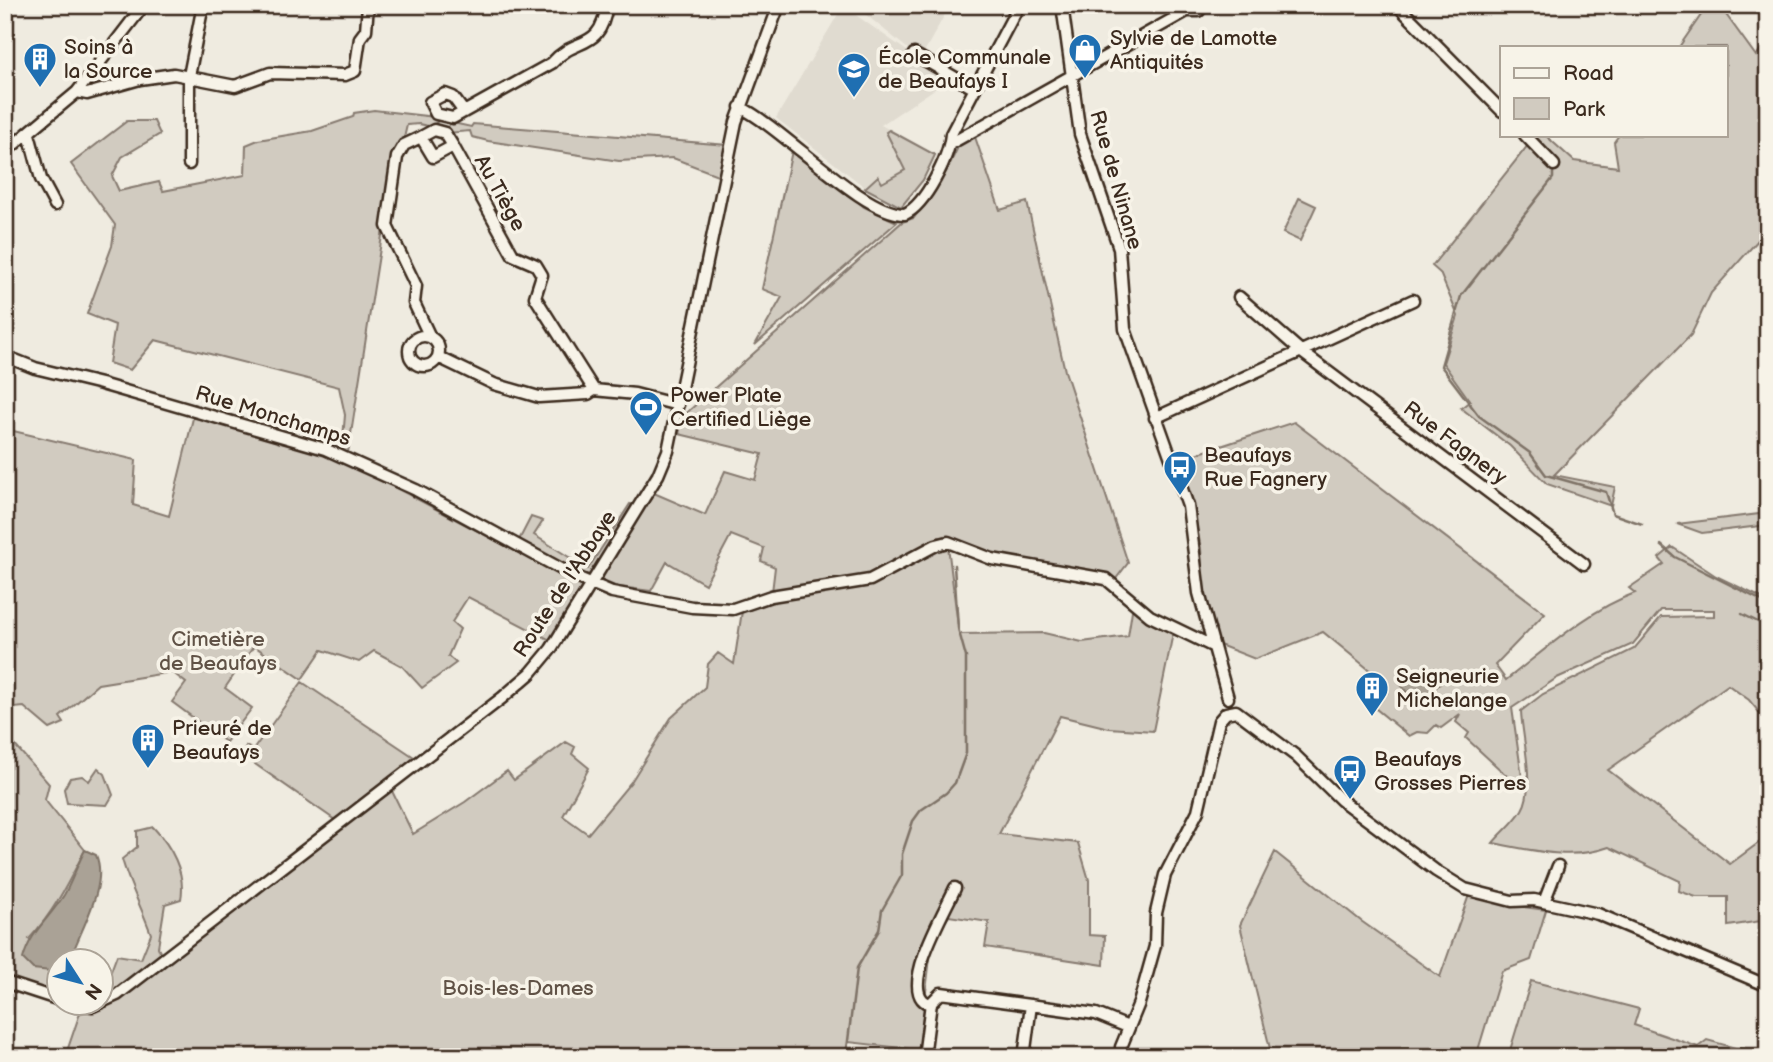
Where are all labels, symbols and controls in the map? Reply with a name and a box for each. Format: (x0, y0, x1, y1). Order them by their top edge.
place label: Sylvie de Lamotte Antiquités (1110, 26, 1277, 75)
shop icon: Sylvie de Lamotte Antiquités (1066, 31, 1104, 80)
place label: Soins à la Source (64, 35, 153, 84)
building icon: Soins à la Source (21, 40, 59, 89)
place label: École Communale de Beaufays I (878, 45, 1051, 94)
legend (1500, 46, 1728, 136)
school or university icon: École Communale de Beaufays I (835, 50, 873, 99)
text: Road (1563, 61, 1614, 86)
text: Park (1563, 97, 1606, 122)
street label: Rue de Ninane (1084, 108, 1148, 252)
street label: Au Tiège (469, 150, 531, 236)
street label: Rue Monchamps (192, 380, 354, 452)
place label: Power Plate Certified Liège (670, 383, 811, 432)
sports icon: Power Plate Certified Liège (627, 388, 665, 437)
street label: Rue Fagnery (1398, 396, 1512, 490)
place label: Beaufays Rue Fagnery (1204, 443, 1328, 492)
bus stop icon: Beaufays Rue Fagnery (1161, 448, 1199, 497)
street label: Route de l'Abbaye (508, 506, 622, 662)
park label: Cimetière de Beaufays (159, 627, 277, 676)
place label: Seigneurie Michelange (1396, 664, 1507, 713)
building icon: Seigneurie Michelange (1353, 669, 1391, 718)
place label: Prieuré de Beaufays (172, 716, 272, 765)
building icon: Prieuré de Beaufays (129, 721, 167, 770)
place label: Beaufays Grosses Pierres (1374, 747, 1526, 796)
bus stop icon: Beaufays Grosses Pierres (1331, 752, 1369, 801)
north arrow (46, 946, 116, 1016)
park label: Bois-les-Dames (442, 976, 594, 1001)
text: N (79, 979, 106, 1004)

